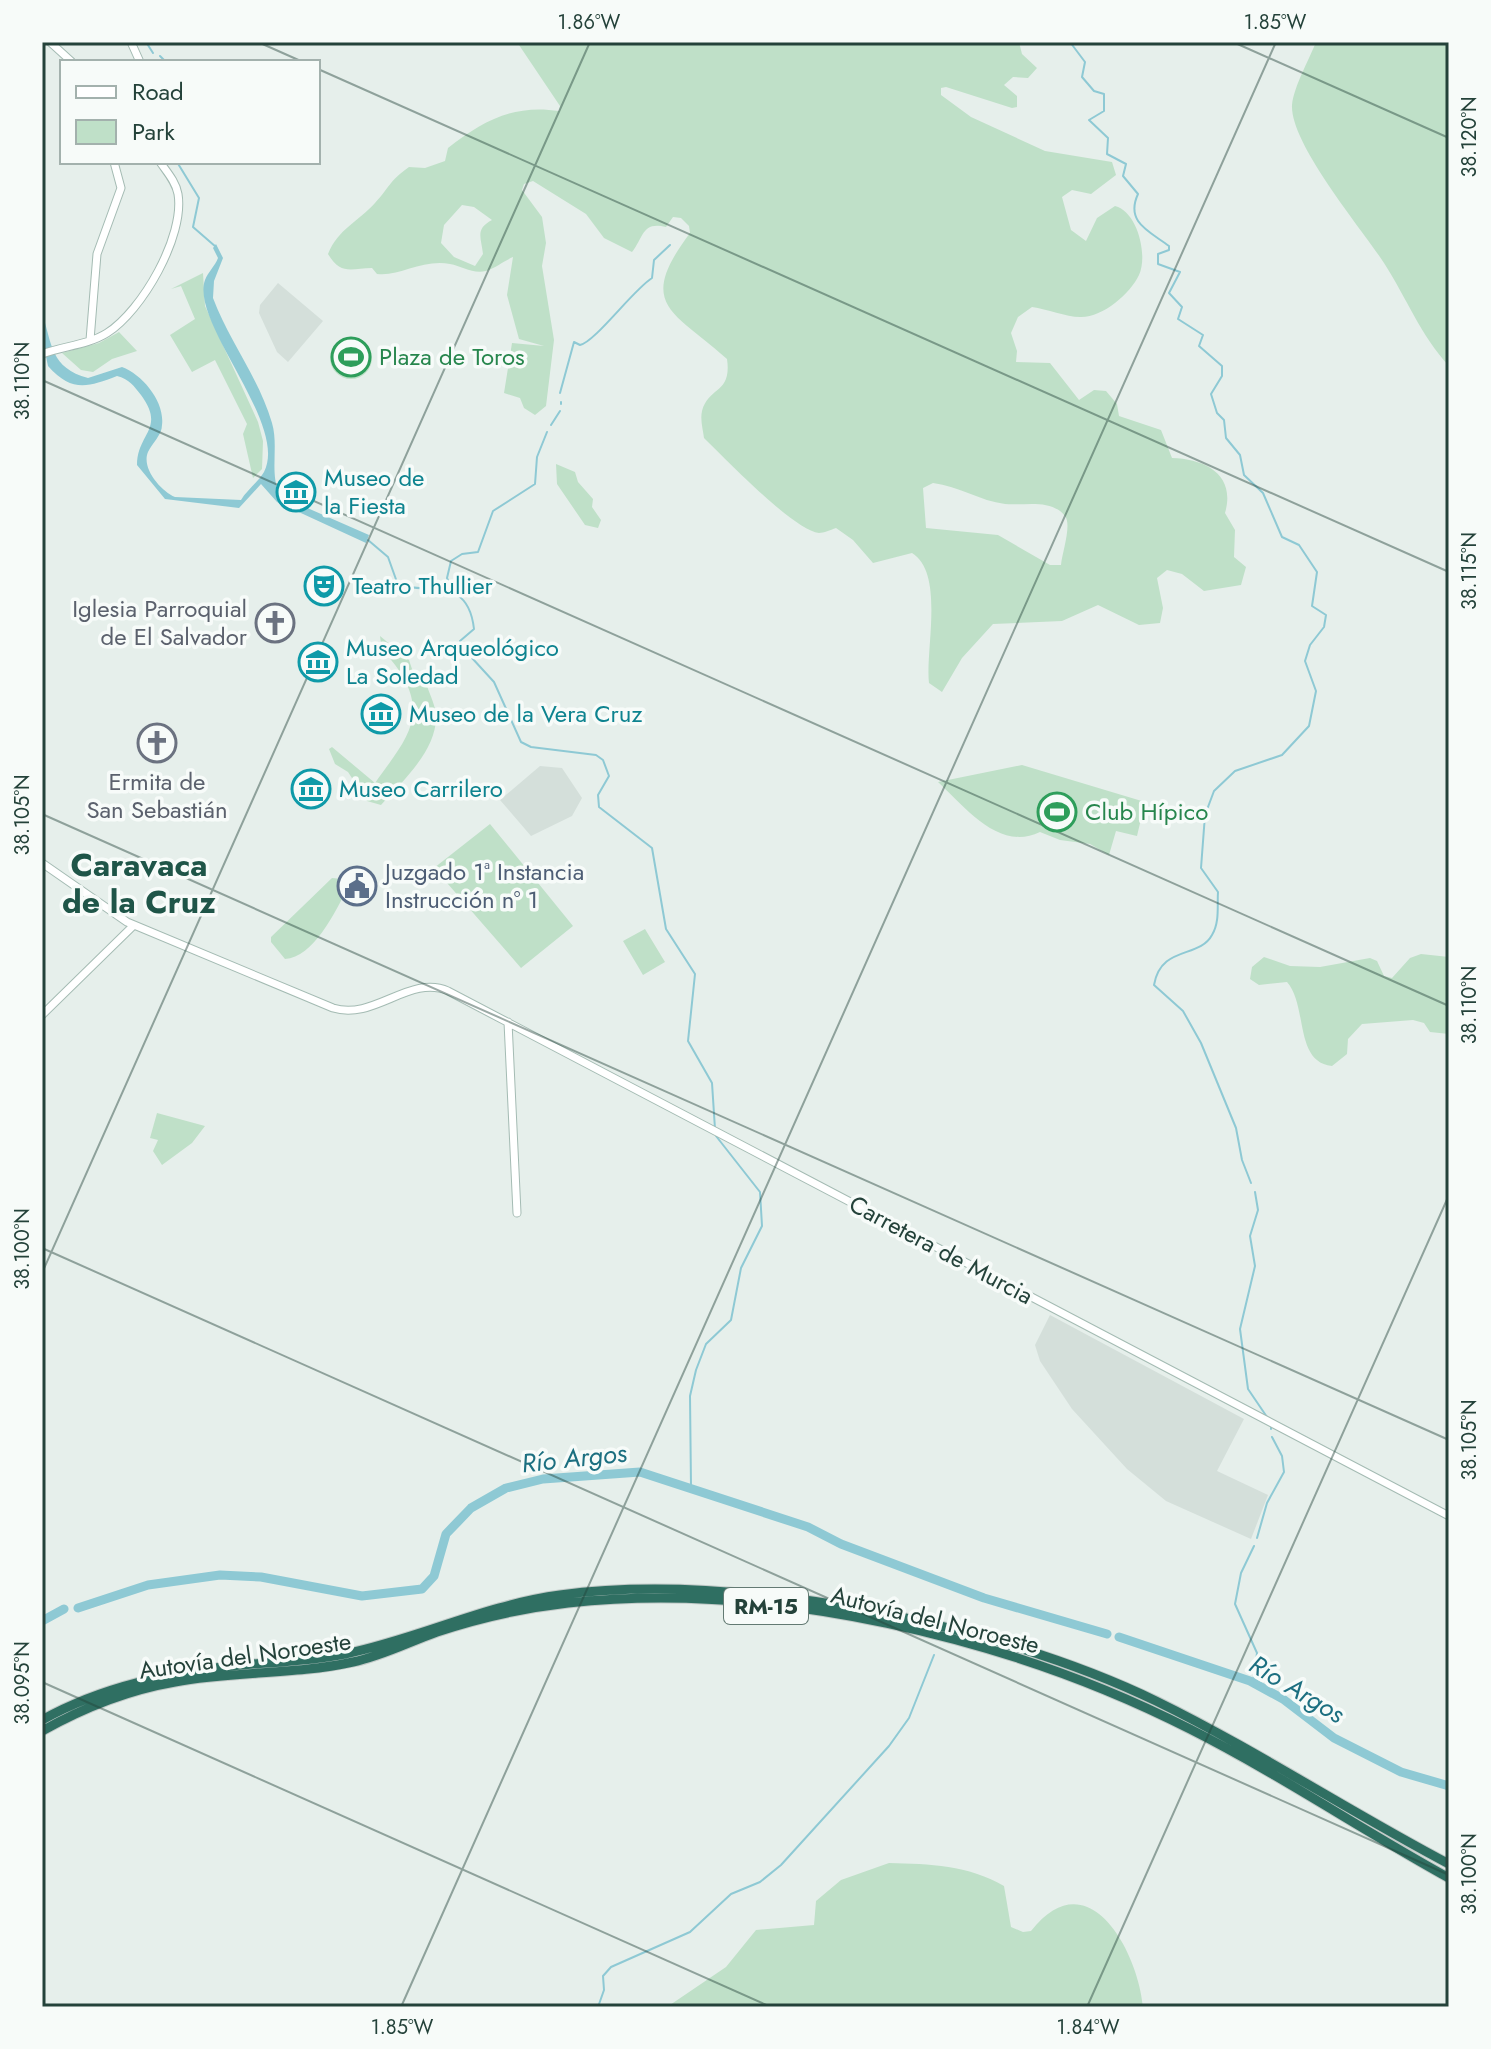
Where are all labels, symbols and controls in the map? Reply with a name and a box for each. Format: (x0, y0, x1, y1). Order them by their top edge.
text: 1.86°W (558, 8, 621, 37)
text: 1.85°W (1244, 8, 1306, 37)
legend (60, 60, 320, 164)
text: Road (132, 74, 184, 109)
text: 38.120°N (1455, 97, 1484, 177)
text: Park (132, 114, 175, 149)
sports icon: Plaza de Toros (330, 336, 372, 378)
place label: Plaza de Toros (379, 339, 525, 374)
text: 38.110°N (8, 342, 37, 420)
place label: Museo de la Fiesta (324, 460, 424, 523)
museum icon: Museo de la Fiesta (275, 471, 317, 513)
text: 38.115°N (1455, 532, 1484, 610)
theatre icon: Teatro Thullier (303, 565, 345, 607)
place label: Teatro Thullier (352, 568, 494, 603)
place label: Iglesia Parroquial de El Salvador (72, 591, 248, 654)
church icon: Iglesia Parroquial de El Salvador (254, 602, 296, 644)
place label: Museo Arqueológico La Soledad (346, 630, 559, 693)
museum icon: Museo Arqueológico La Soledad (297, 641, 339, 683)
museum icon: Museo de la Vera Cruz (360, 693, 402, 735)
place label: Museo de la Vera Cruz (409, 696, 642, 731)
church icon: Ermita de San Sebastián (136, 722, 178, 764)
place label: Ermita de San Sebastián (86, 764, 228, 827)
museum icon: Museo Carrilero (290, 768, 332, 810)
place label: Museo Carrilero (339, 771, 503, 806)
text: 38.105°N (8, 775, 37, 855)
sports icon: Club Hípico (1036, 791, 1078, 833)
place label: Club Hípico (1085, 794, 1208, 829)
district label: Caravaca de la Cruz (62, 842, 216, 925)
place label: Juzgado 1ª Instancia Instrucción nº 1 (382, 854, 584, 917)
public building icon: Juzgado 1ª Instancia Instrucción nº 1 (336, 865, 378, 907)
text: 38.110°N (1455, 966, 1484, 1044)
street label: Carretera de Murcia (843, 1186, 1039, 1313)
text: 38.100°N (8, 1208, 37, 1290)
text: 38.105°N (1455, 1400, 1484, 1480)
water label: Río Argos (520, 1434, 629, 1482)
street label: Autovía del Noroeste (827, 1577, 1043, 1662)
road number: RM-15 (724, 1588, 808, 1624)
street label: Autovía del Noroeste (137, 1623, 353, 1688)
text: 38.095°N (8, 1641, 37, 1725)
water label: Río Argos (1242, 1646, 1353, 1733)
text: 38.100°N (1455, 1833, 1484, 1915)
text: 1.85°W (371, 2013, 433, 2042)
text: 1.84°W (1057, 2013, 1120, 2042)

